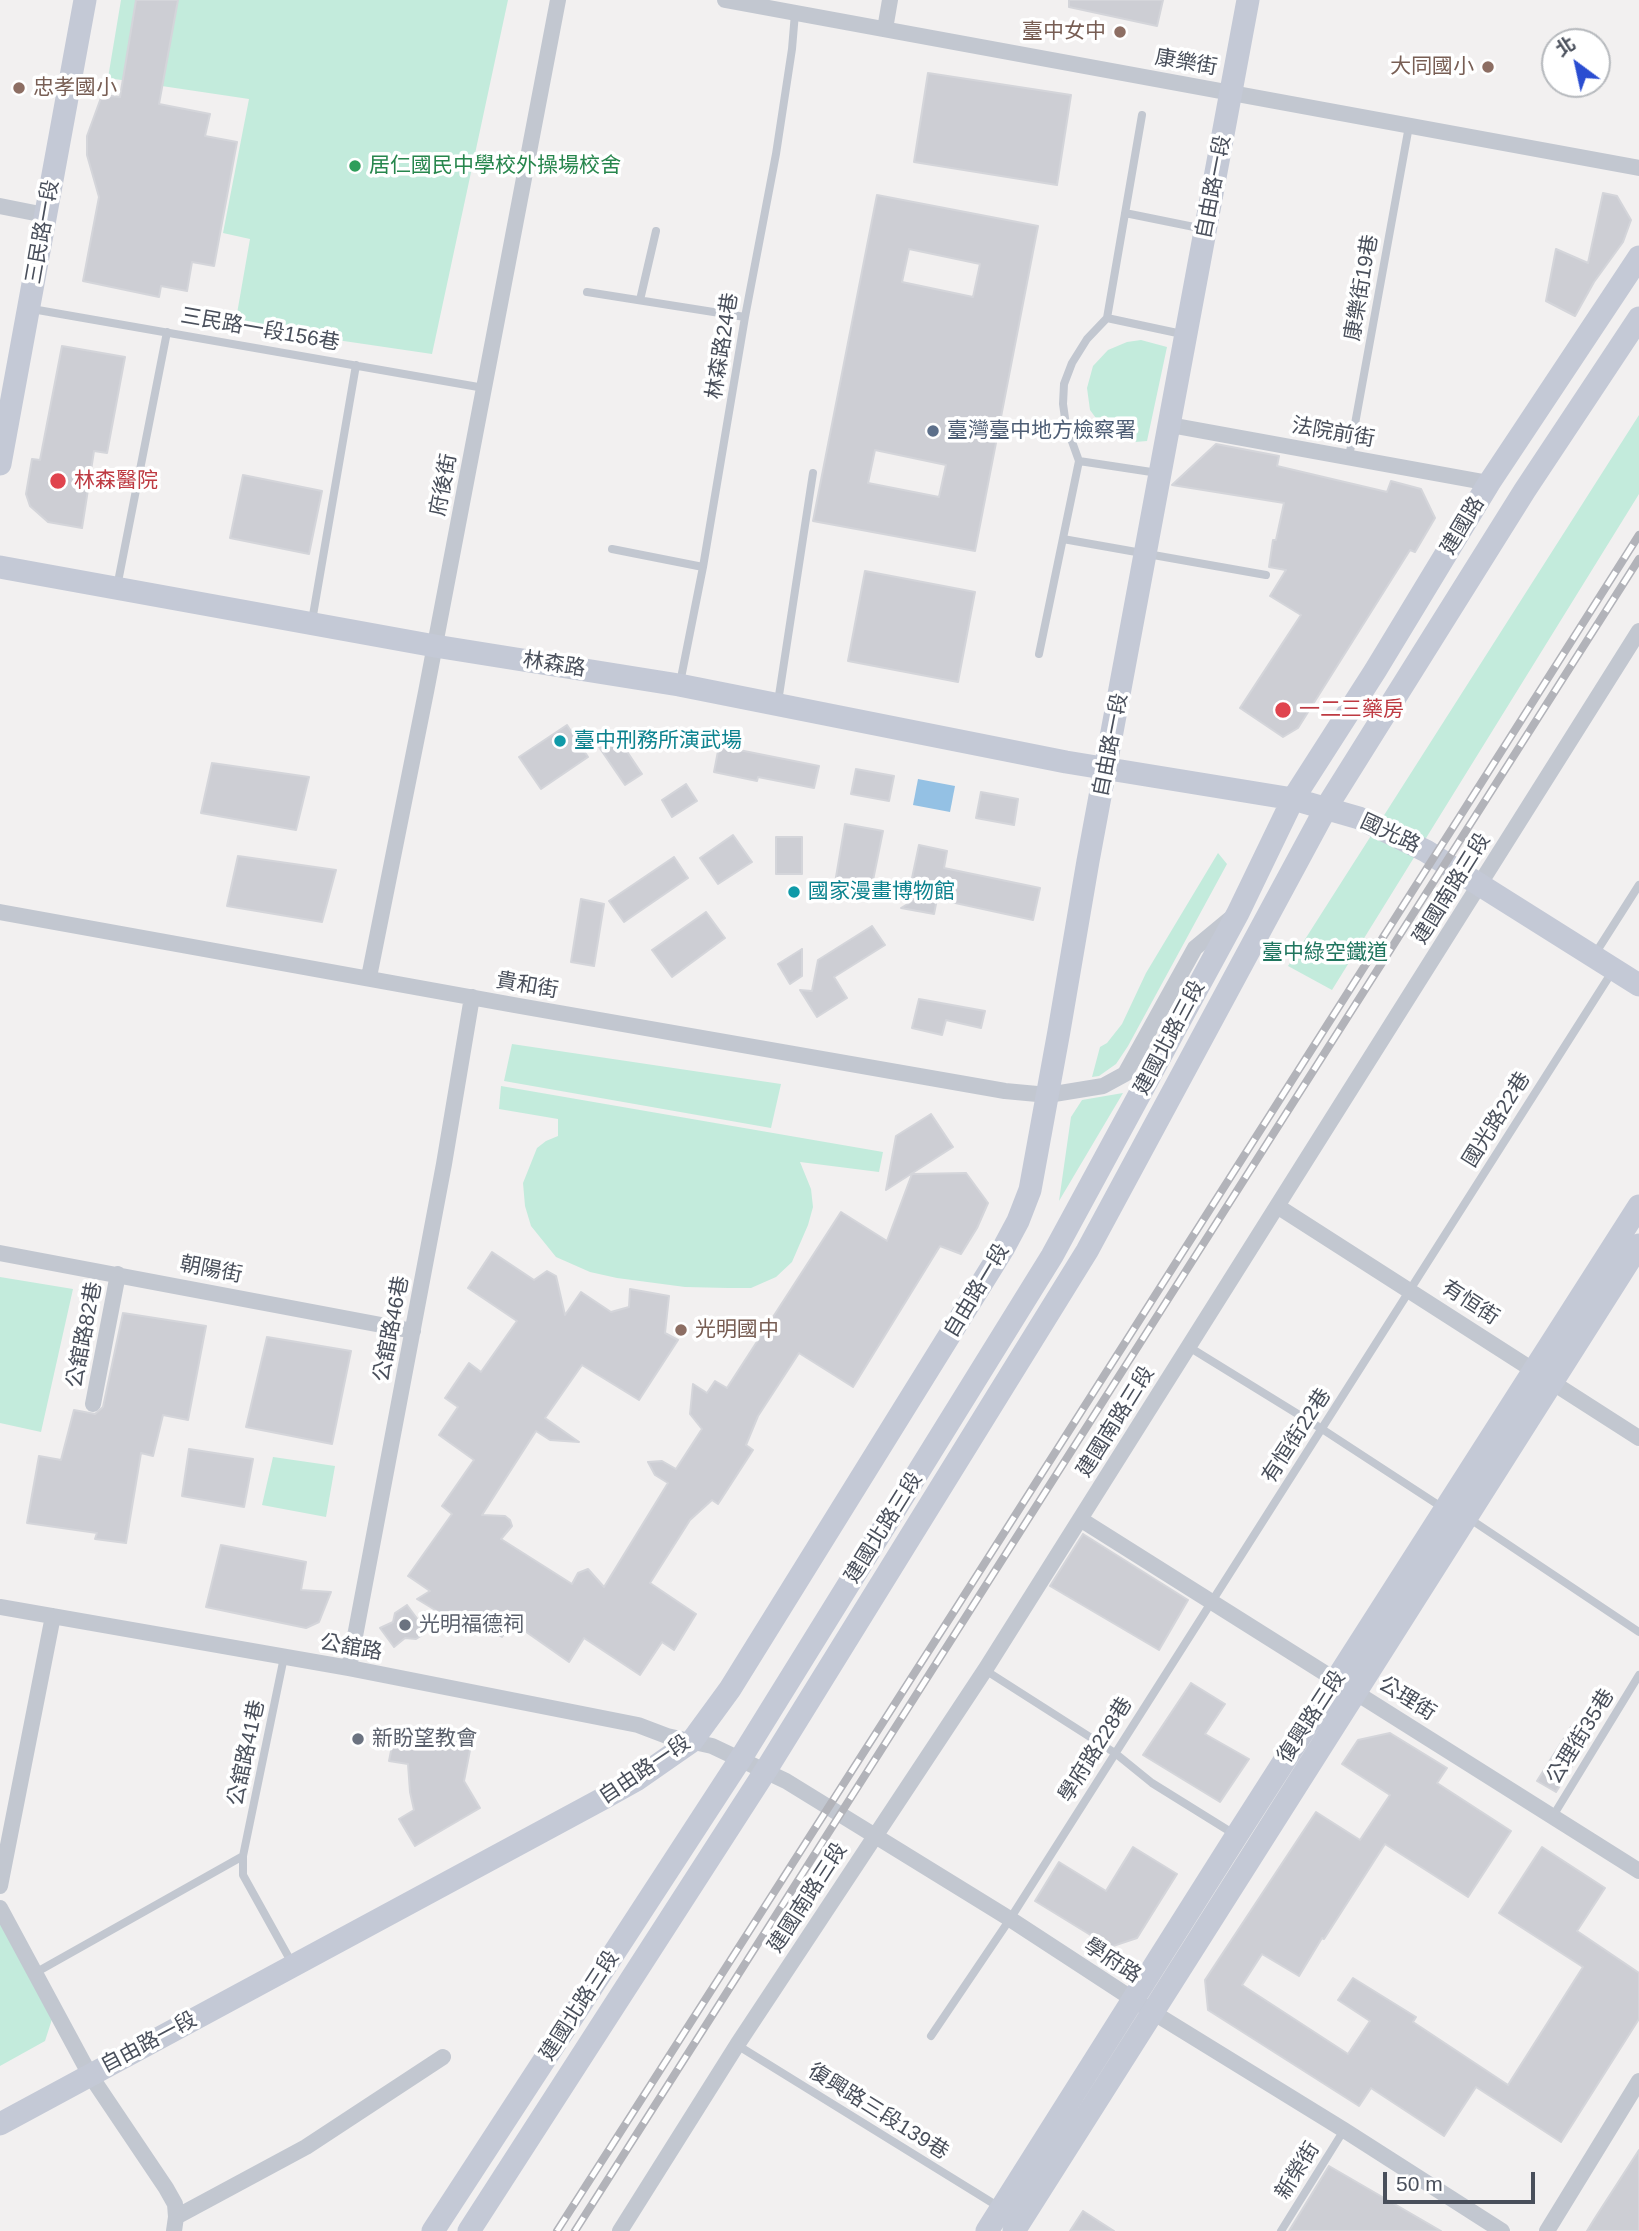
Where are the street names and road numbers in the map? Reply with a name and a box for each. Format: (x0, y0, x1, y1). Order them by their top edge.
street label: 康樂街 (1153, 45, 1219, 81)
street label: 自由路一段 (1192, 133, 1236, 241)
street label: 三民路一段 (21, 178, 65, 286)
street label: 康樂街19巷 (1340, 233, 1384, 343)
street label: 林森路24巷 (702, 291, 744, 401)
street label: 三民路一段156巷 (179, 304, 341, 356)
street label: 法院前街 (1289, 413, 1377, 453)
street label: 府後街 (426, 452, 462, 518)
street label: 建國路 (1436, 493, 1490, 559)
street label: 林森路 (521, 648, 587, 682)
street label: 自由路一段 (1089, 691, 1133, 799)
street label: 國光路 (1356, 809, 1424, 859)
street label: 建國南路三段 (1408, 829, 1496, 949)
street label: 貴和街 (494, 968, 560, 1004)
street label: 建國北路三段 (1129, 976, 1211, 1100)
street label: 國光路22巷 (1458, 1068, 1536, 1172)
street label: 自由路一段 (939, 1240, 1015, 1342)
street label: 朝陽街 (178, 1252, 244, 1288)
street label: 公舘路46巷 (369, 1274, 415, 1384)
street label: 有恒街 (1437, 1275, 1503, 1331)
street label: 公舘路82巷 (62, 1280, 108, 1390)
street label: 建國南路三段 (1072, 1362, 1160, 1482)
street label: 有恒街22巷 (1257, 1384, 1337, 1488)
street label: 建國北路三段 (840, 1468, 928, 1588)
street label: 公舘路 (318, 1630, 384, 1666)
street label: 復興路三段 (1273, 1666, 1351, 1768)
street label: 公理街 (1374, 1672, 1440, 1726)
street label: 公理街35巷 (1542, 1685, 1620, 1789)
street label: 學府路228巷 (1054, 1693, 1138, 1807)
street label: 公舘路41巷 (224, 1698, 270, 1808)
street label: 自由路一段 (594, 1730, 696, 1810)
street label: 建國南路三段 (763, 1838, 853, 1958)
street label: 學府路 (1079, 1933, 1145, 1989)
street label: 建國北路三段 (535, 1946, 625, 2066)
street label: 自由路一段 (97, 2007, 201, 2079)
street label: 復興路三段139巷 (803, 2059, 953, 2165)
street label: 新榮街 (1271, 2138, 1325, 2204)

